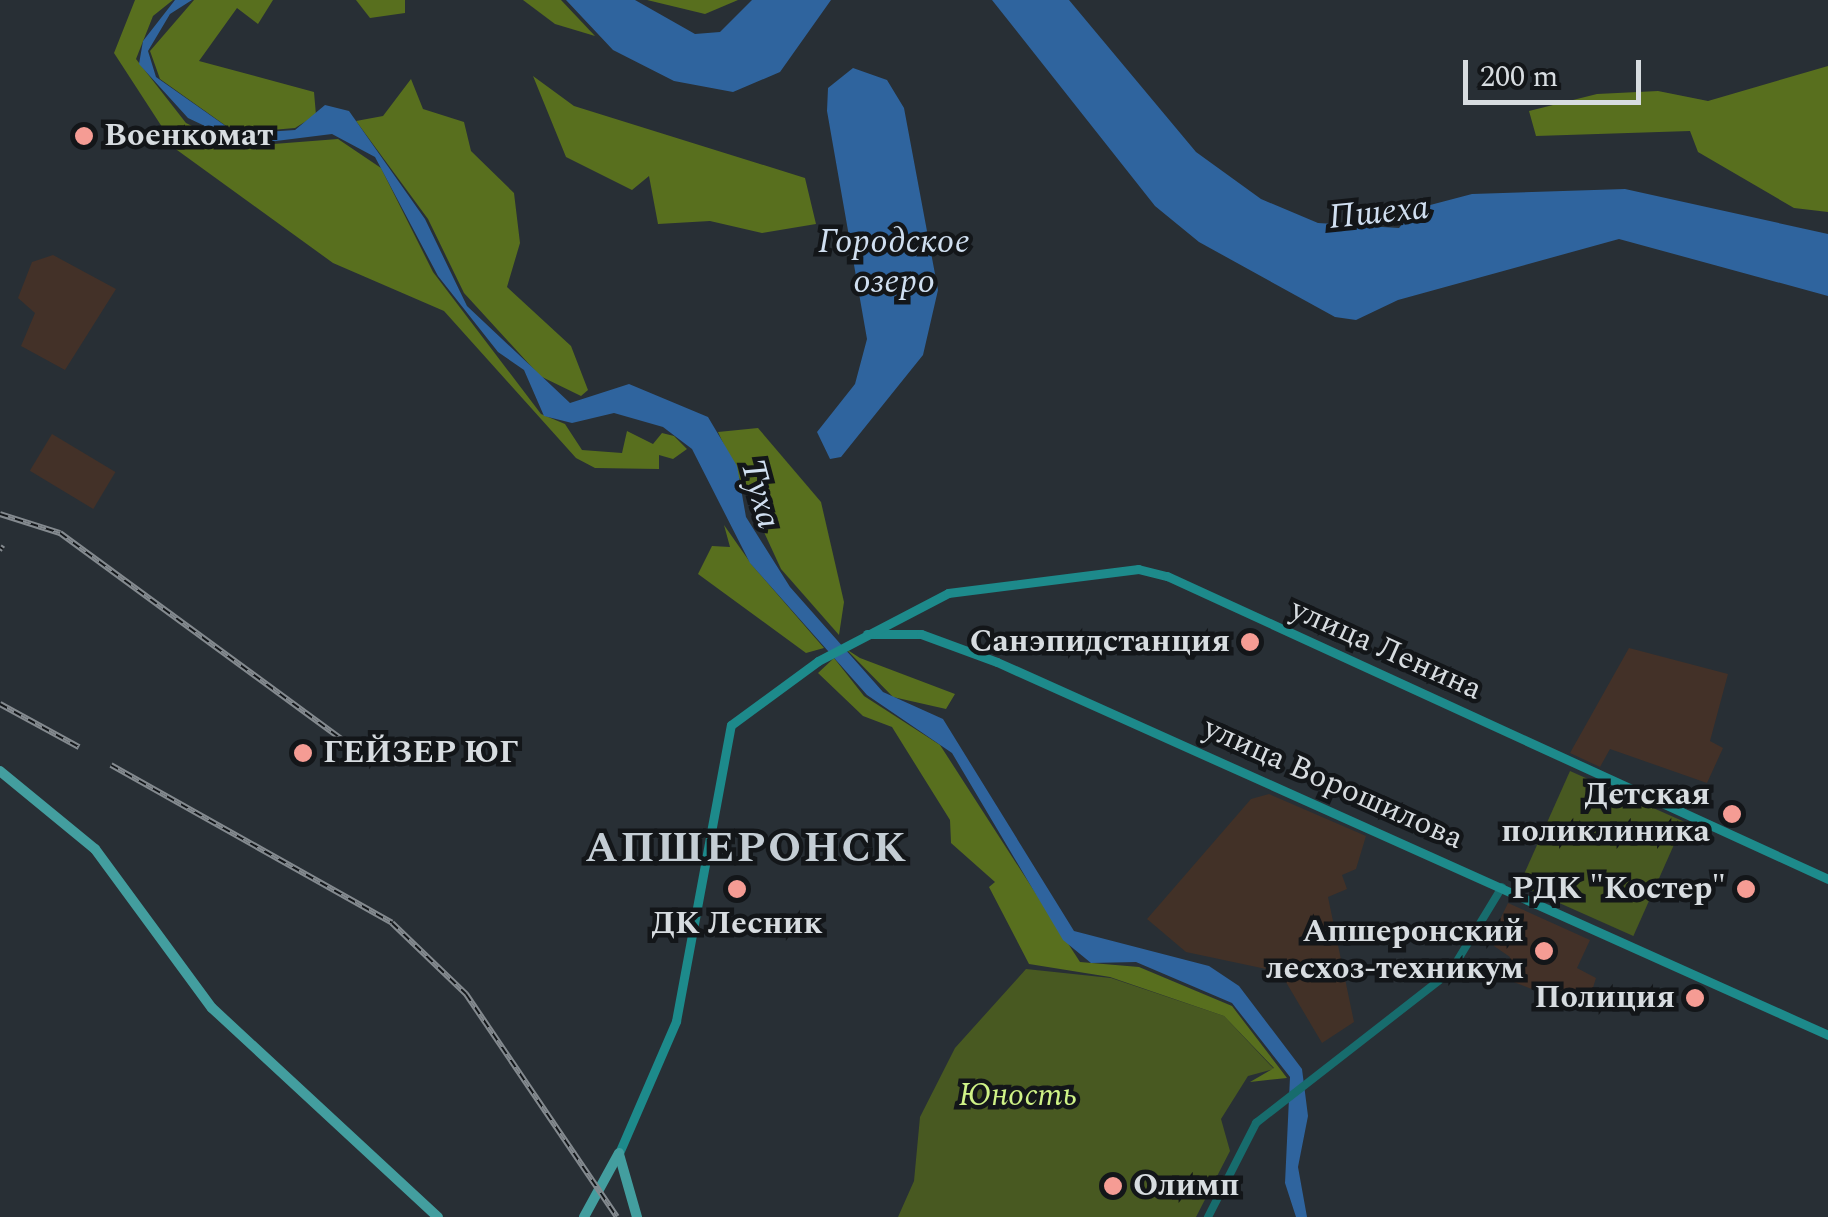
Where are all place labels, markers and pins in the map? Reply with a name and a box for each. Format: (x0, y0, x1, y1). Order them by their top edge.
place label: Военкомат (104, 117, 273, 155)
marker: Военкомат (73, 125, 95, 147)
place label: Санэпидстанция (970, 623, 1230, 661)
marker: Санэпидстанция (1239, 631, 1261, 653)
place label: ГЕЙЗЕР ЮГ (323, 734, 519, 772)
marker: ГЕЙЗЕР ЮГ (292, 742, 314, 764)
place label: Детская поликлиника (1501, 777, 1710, 852)
marker: Детская поликлиника (1719, 801, 1745, 827)
place label: РДК "Костер" (1512, 870, 1726, 908)
marker: ДК Лесник (726, 878, 748, 900)
marker: РДК "Костер" (1735, 878, 1757, 900)
place label: ДК Лесник (651, 905, 823, 943)
place label: Апшеронский лесхоз-техникум (1266, 914, 1524, 989)
marker: Апшеронский лесхоз-техникум (1533, 940, 1555, 962)
place label: Полиция (1535, 979, 1675, 1017)
marker: Полиция (1684, 987, 1706, 1009)
place label: Олимп (1133, 1167, 1239, 1205)
marker: Олимп (1102, 1175, 1124, 1197)

